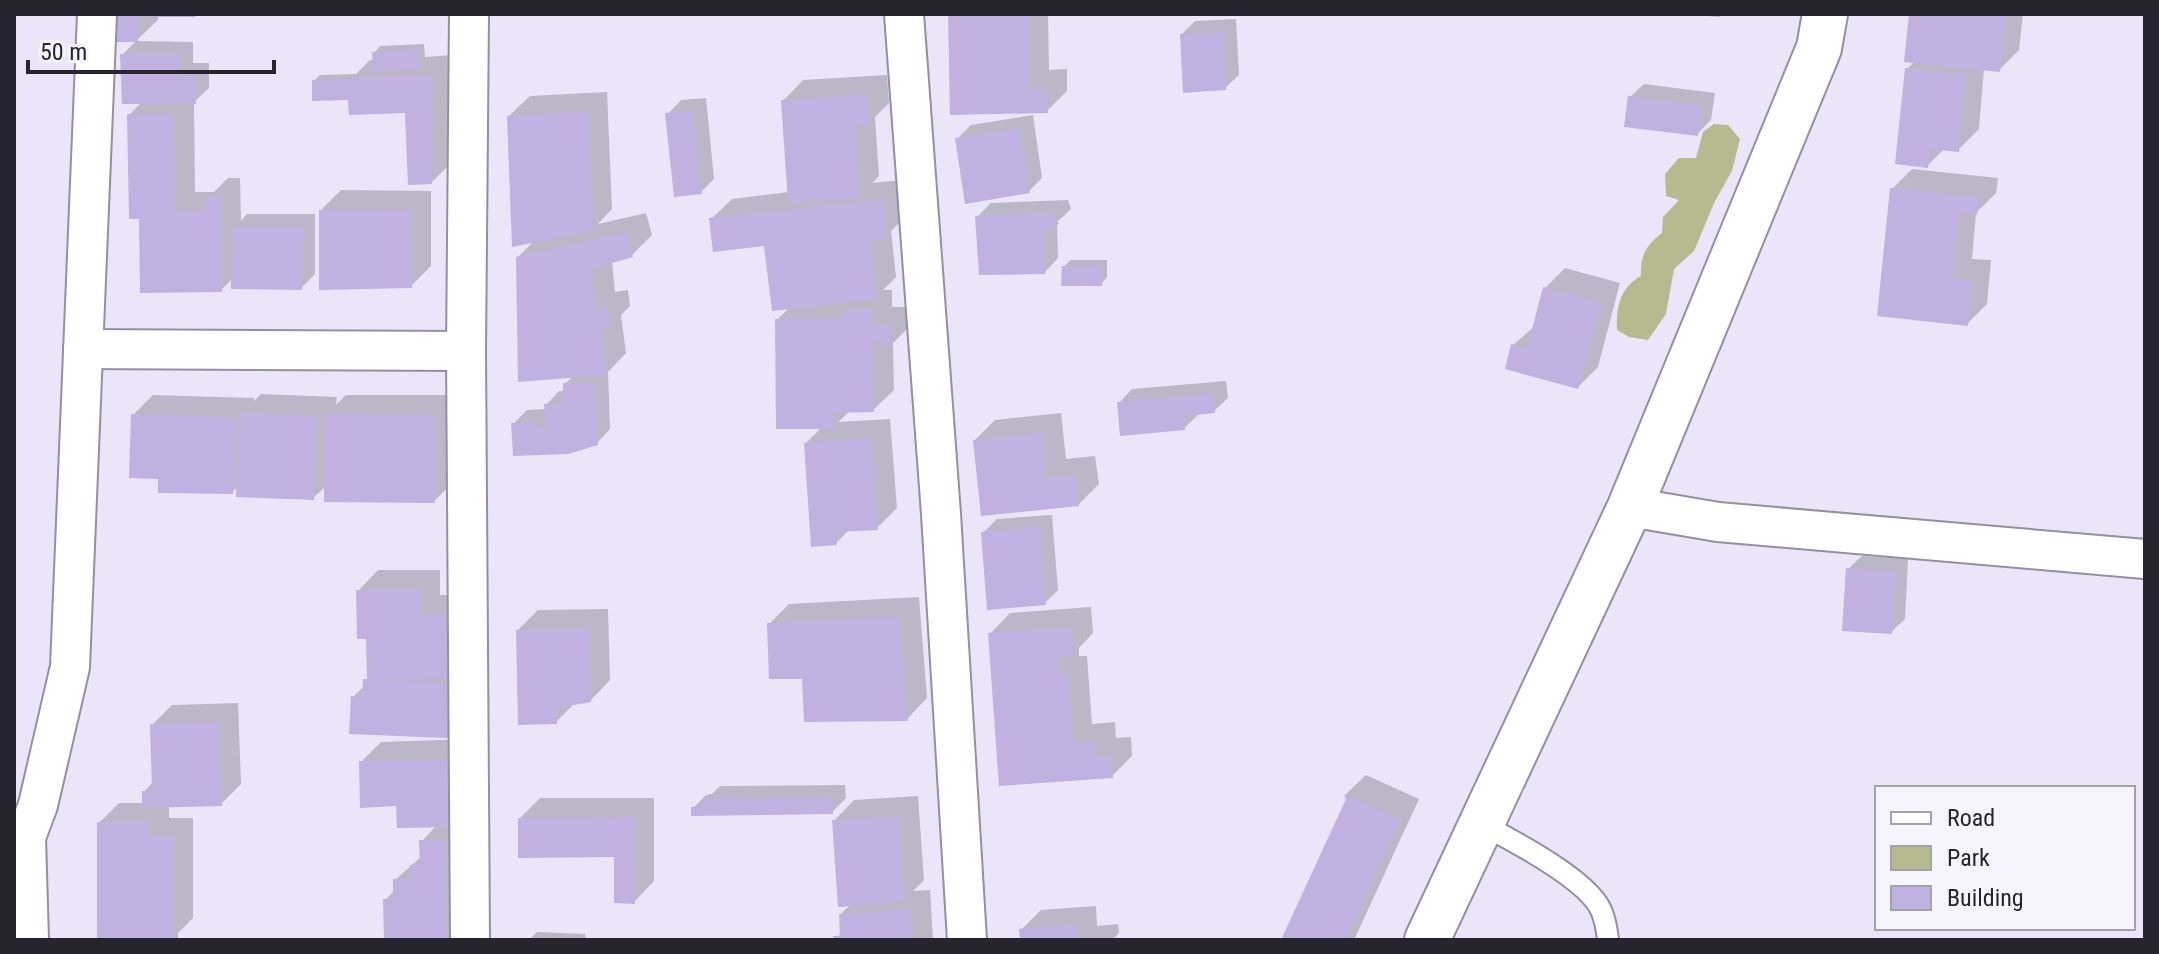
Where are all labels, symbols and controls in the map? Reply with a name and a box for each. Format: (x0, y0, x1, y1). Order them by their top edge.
scale bar (28, 24, 274, 74)
text: 50 m (40, 38, 87, 66)
legend (1875, 786, 2135, 930)
text: Road (1947, 804, 1995, 832)
text: Park (1947, 844, 1990, 872)
text: Building (1947, 884, 2024, 912)

